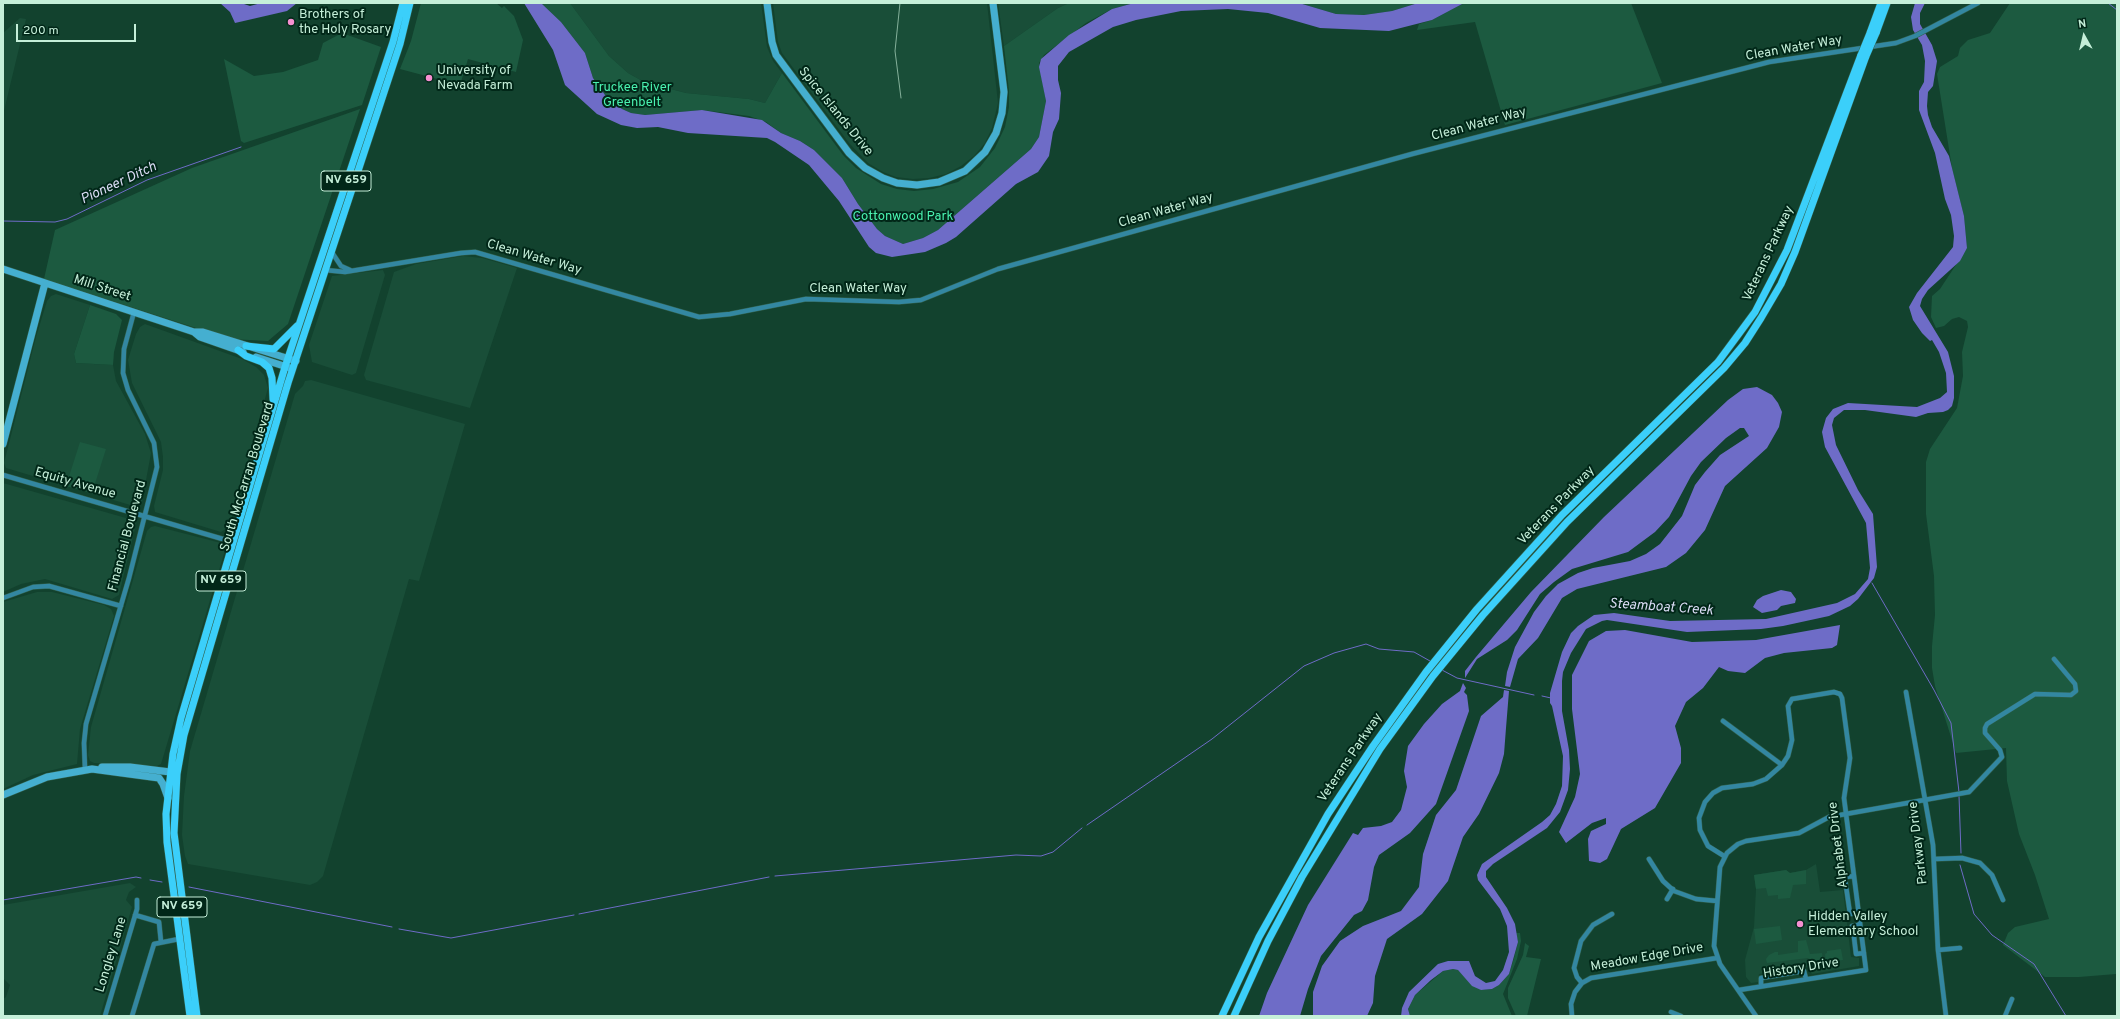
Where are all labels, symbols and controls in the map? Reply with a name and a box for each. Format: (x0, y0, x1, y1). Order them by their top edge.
place label: Brothers of the Holy Rosary (299, 7, 391, 38)
scale bar (18, 16, 138, 42)
north arrow (2064, 16, 2104, 56)
marker: Brothers of the Holy Rosary (286, 17, 296, 27)
text: N (2077, 17, 2087, 32)
text: 200 m (23, 23, 59, 39)
street label: Clean Water Way (1745, 33, 1843, 65)
place label: University of Nevada Farm (437, 63, 513, 94)
street label: Spice Islands Drive (794, 64, 876, 160)
marker: University of Nevada Farm (424, 73, 434, 83)
park label: Truckee River Greenbelt (592, 80, 672, 111)
street label: Clean Water Way (1430, 105, 1528, 145)
water label: Pioneer Ditch (78, 159, 160, 209)
road number: NV 659 (321, 171, 371, 191)
street label: Clean Water Way (1117, 190, 1215, 232)
street label: Veterans Parkway (1740, 204, 1798, 304)
park label: Cottonwood Park (853, 209, 953, 225)
street label: Clean Water Way (485, 237, 583, 279)
street label: Mill Street (71, 272, 133, 306)
street label: Clean Water Way (809, 281, 907, 297)
street label: South McCarran Boulevard (218, 400, 278, 554)
street label: Veterans Parkway (1515, 463, 1599, 549)
street label: Equity Avenue (33, 465, 117, 503)
street label: Financial Boulevard (106, 479, 150, 593)
road number: NV 659 (196, 571, 246, 591)
water label: Steamboat Creek (1608, 596, 1714, 620)
street label: Veterans Parkway (1316, 711, 1386, 805)
street label: Alphabet Drive (1826, 801, 1852, 889)
street label: Parkway Drive (1906, 801, 1932, 885)
road number: NV 659 (157, 897, 207, 917)
place label: Hidden Valley Elementary School (1808, 909, 1918, 940)
street label: Longley Lane (93, 915, 131, 995)
marker: Hidden Valley Elementary School (1795, 919, 1805, 929)
street label: Meadow Edge Drive (1590, 940, 1704, 976)
street label: History Drive (1762, 955, 1840, 983)

